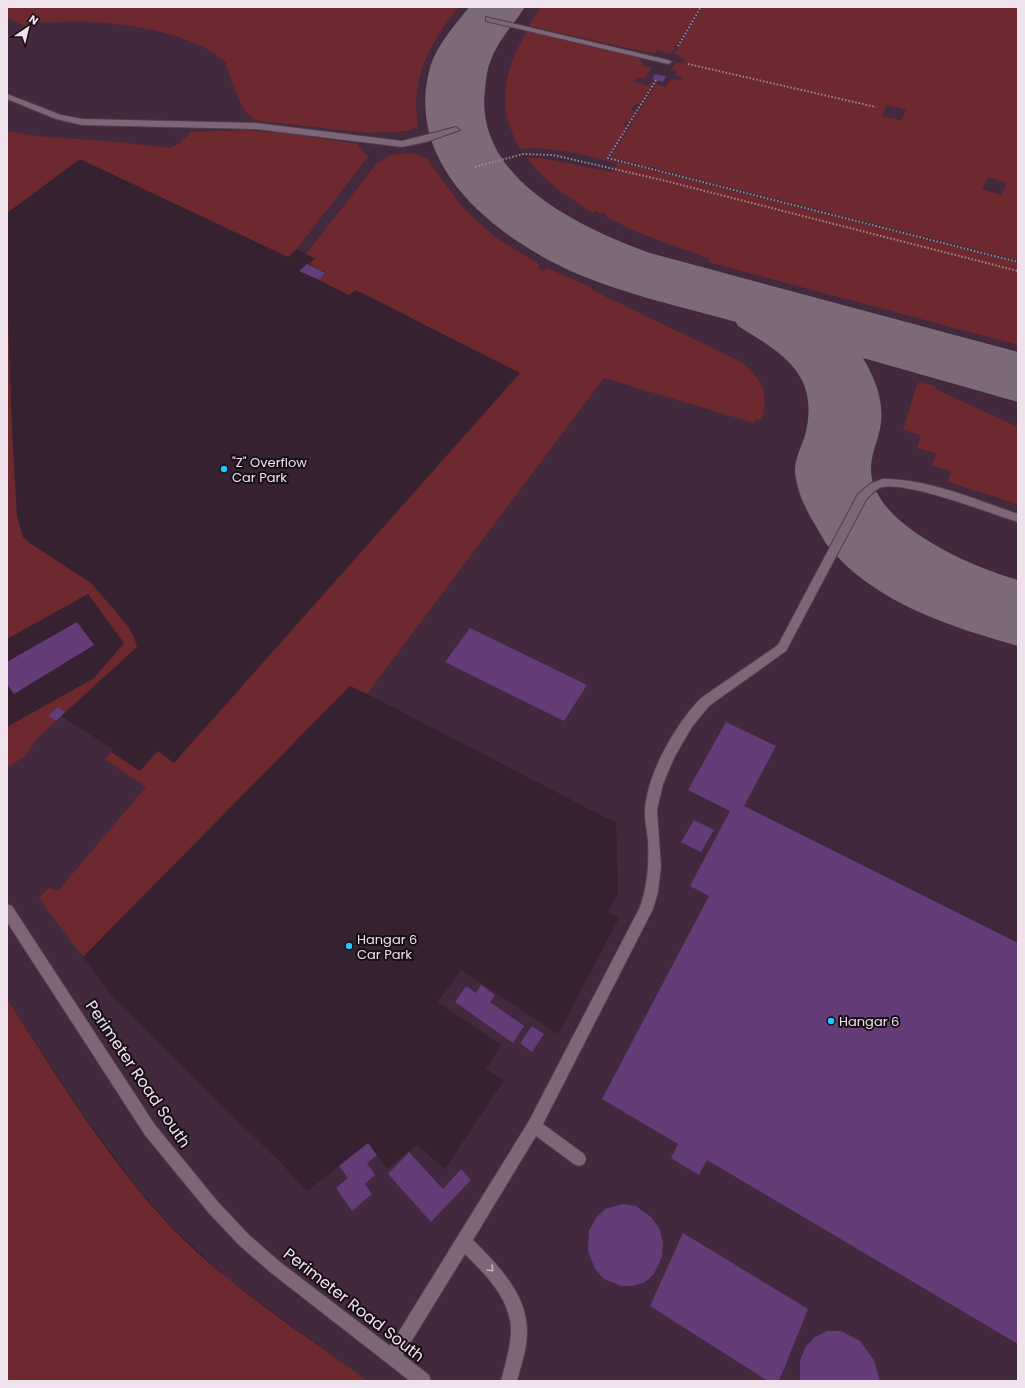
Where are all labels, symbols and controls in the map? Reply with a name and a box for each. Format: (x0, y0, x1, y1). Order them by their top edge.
north arrow (8, 8, 48, 48)
text: N (26, 11, 42, 29)
place label: "Z" Overflow Car Park (232, 453, 307, 487)
marker: "Z" Overflow Car Park (219, 464, 229, 474)
place label: Hangar 6 Car Park (357, 930, 417, 964)
marker: Hangar 6 Car Park (344, 941, 354, 951)
street label: Perimeter Road South (80, 996, 196, 1152)
place label: Hangar 6 (839, 1012, 899, 1031)
marker: Hangar 6 (826, 1016, 836, 1026)
street label: Perimeter Road South (279, 1243, 429, 1367)
one-way arrow (486, 1264, 494, 1272)

